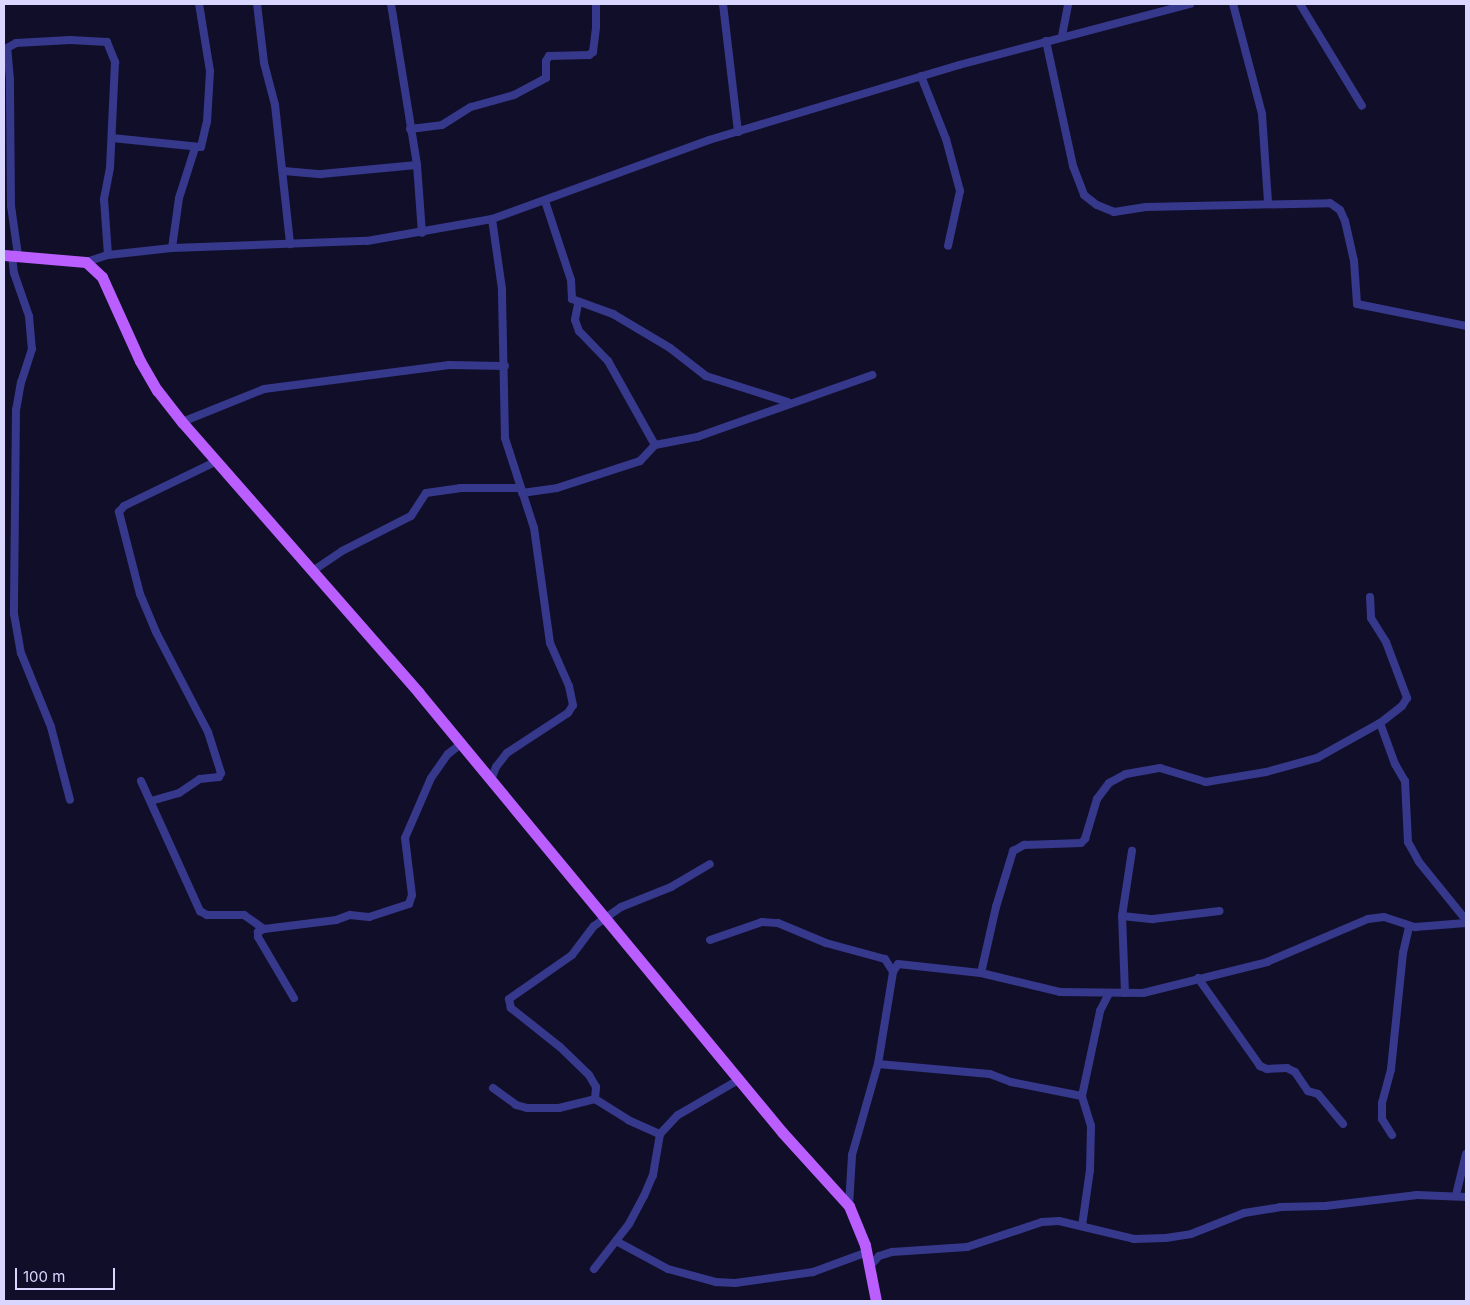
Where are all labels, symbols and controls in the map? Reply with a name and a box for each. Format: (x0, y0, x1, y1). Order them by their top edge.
scale bar (18, 1258, 118, 1290)
text: 100 m (23, 1267, 65, 1286)

